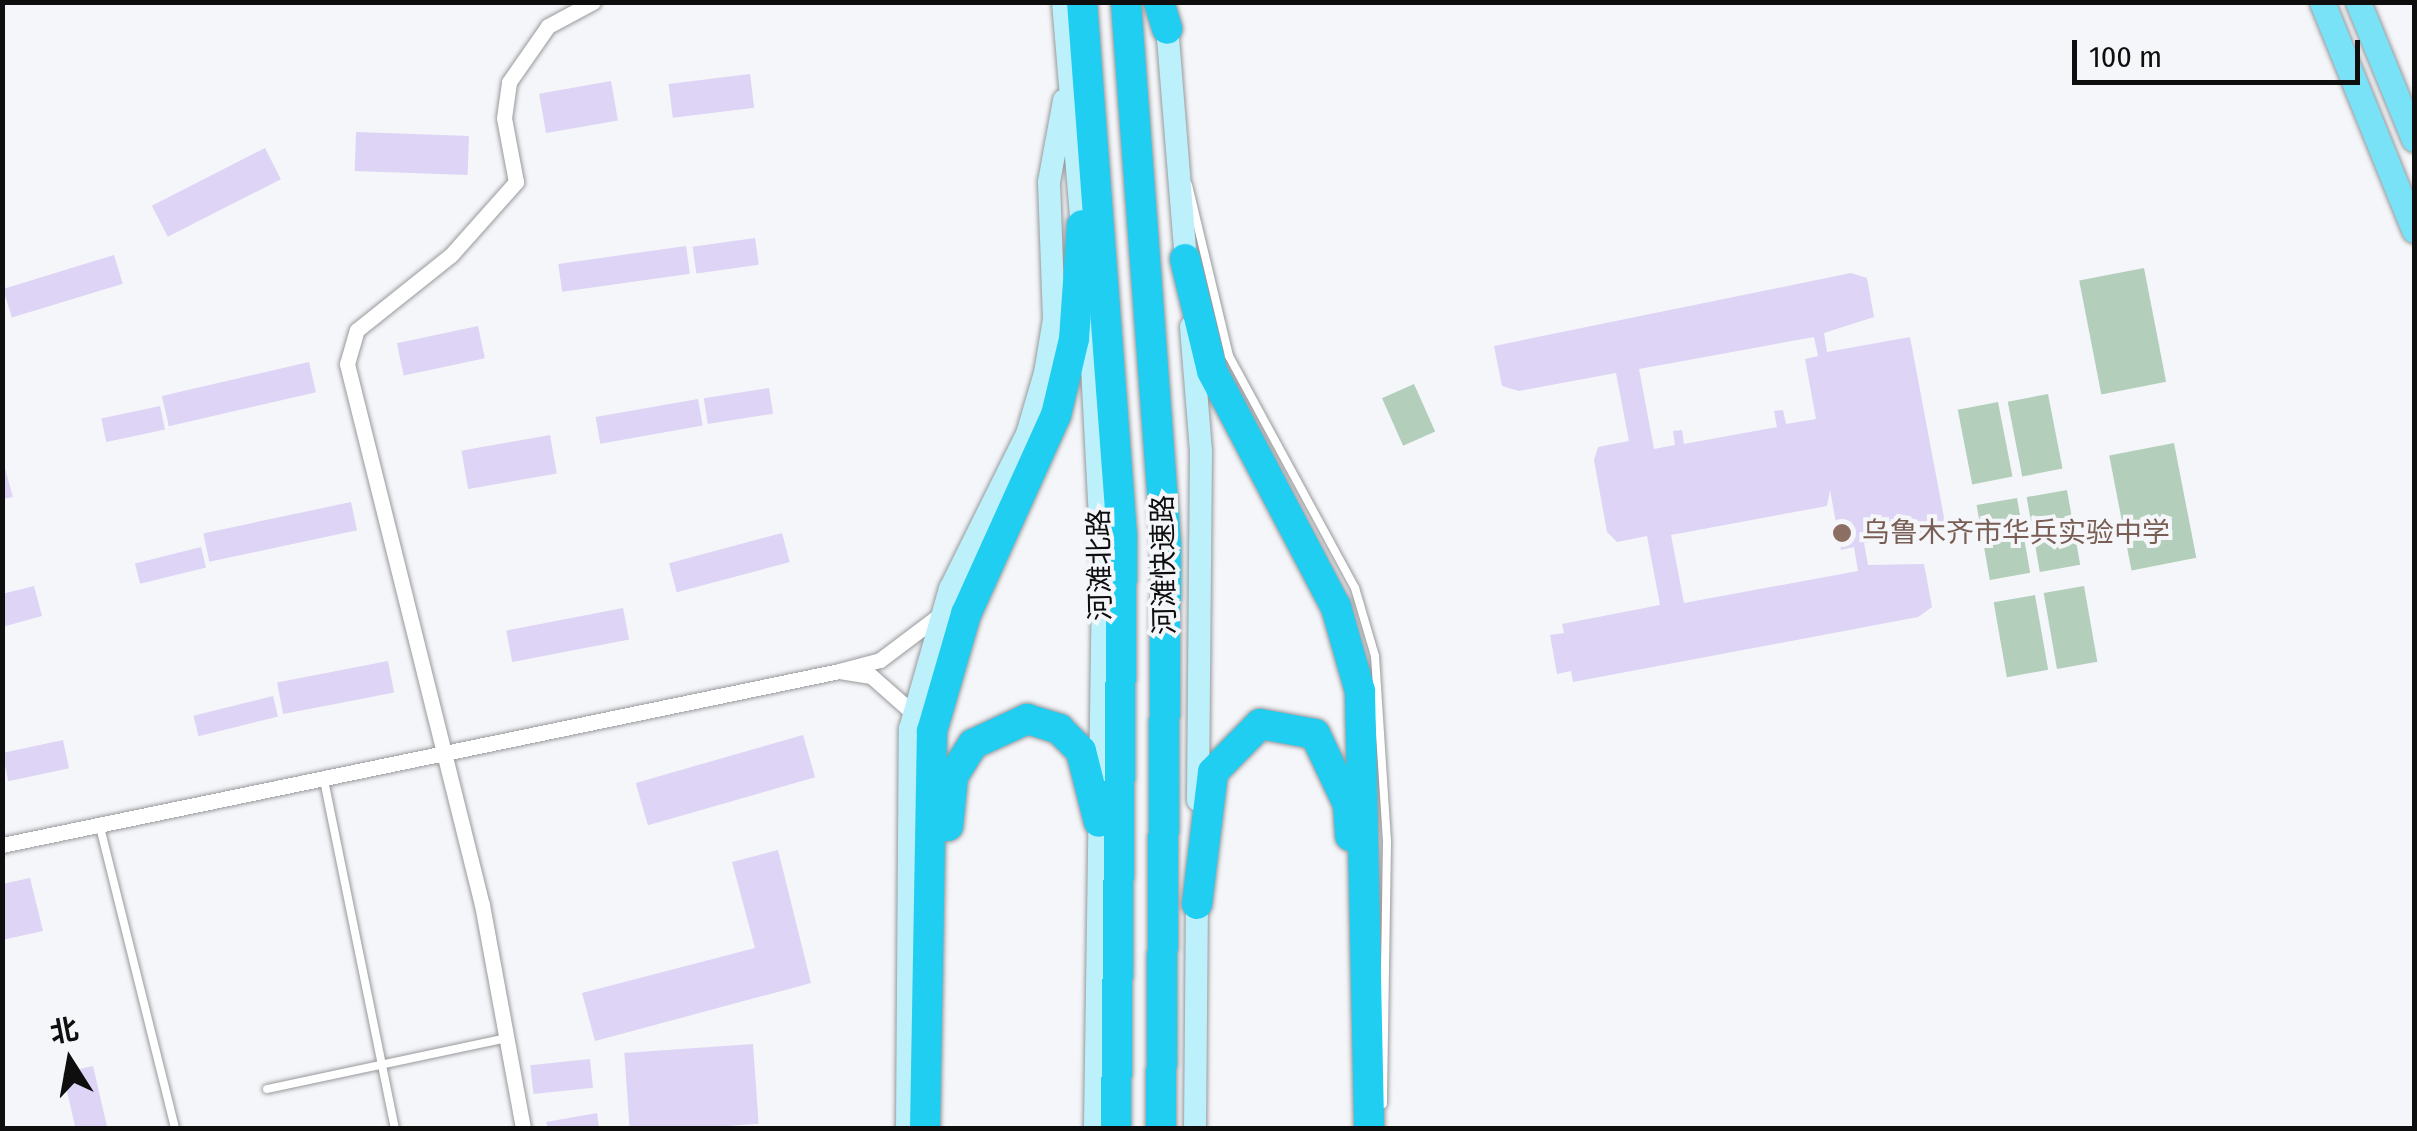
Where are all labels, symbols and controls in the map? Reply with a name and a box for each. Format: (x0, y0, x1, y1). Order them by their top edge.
scale bar (2077, 20, 2364, 82)
text: 100 m (2089, 39, 2162, 75)
street label: 河滩快速路 (1146, 495, 1182, 635)
street label: 河滩北路 (1082, 509, 1118, 621)
place label: 乌鲁木齐市华兵实验中学 (1862, 516, 2170, 550)
marker: 乌鲁木齐市华兵实验中学 (1831, 522, 1853, 544)
north arrow (20, 1011, 120, 1111)
text: 北 (47, 1012, 81, 1050)

